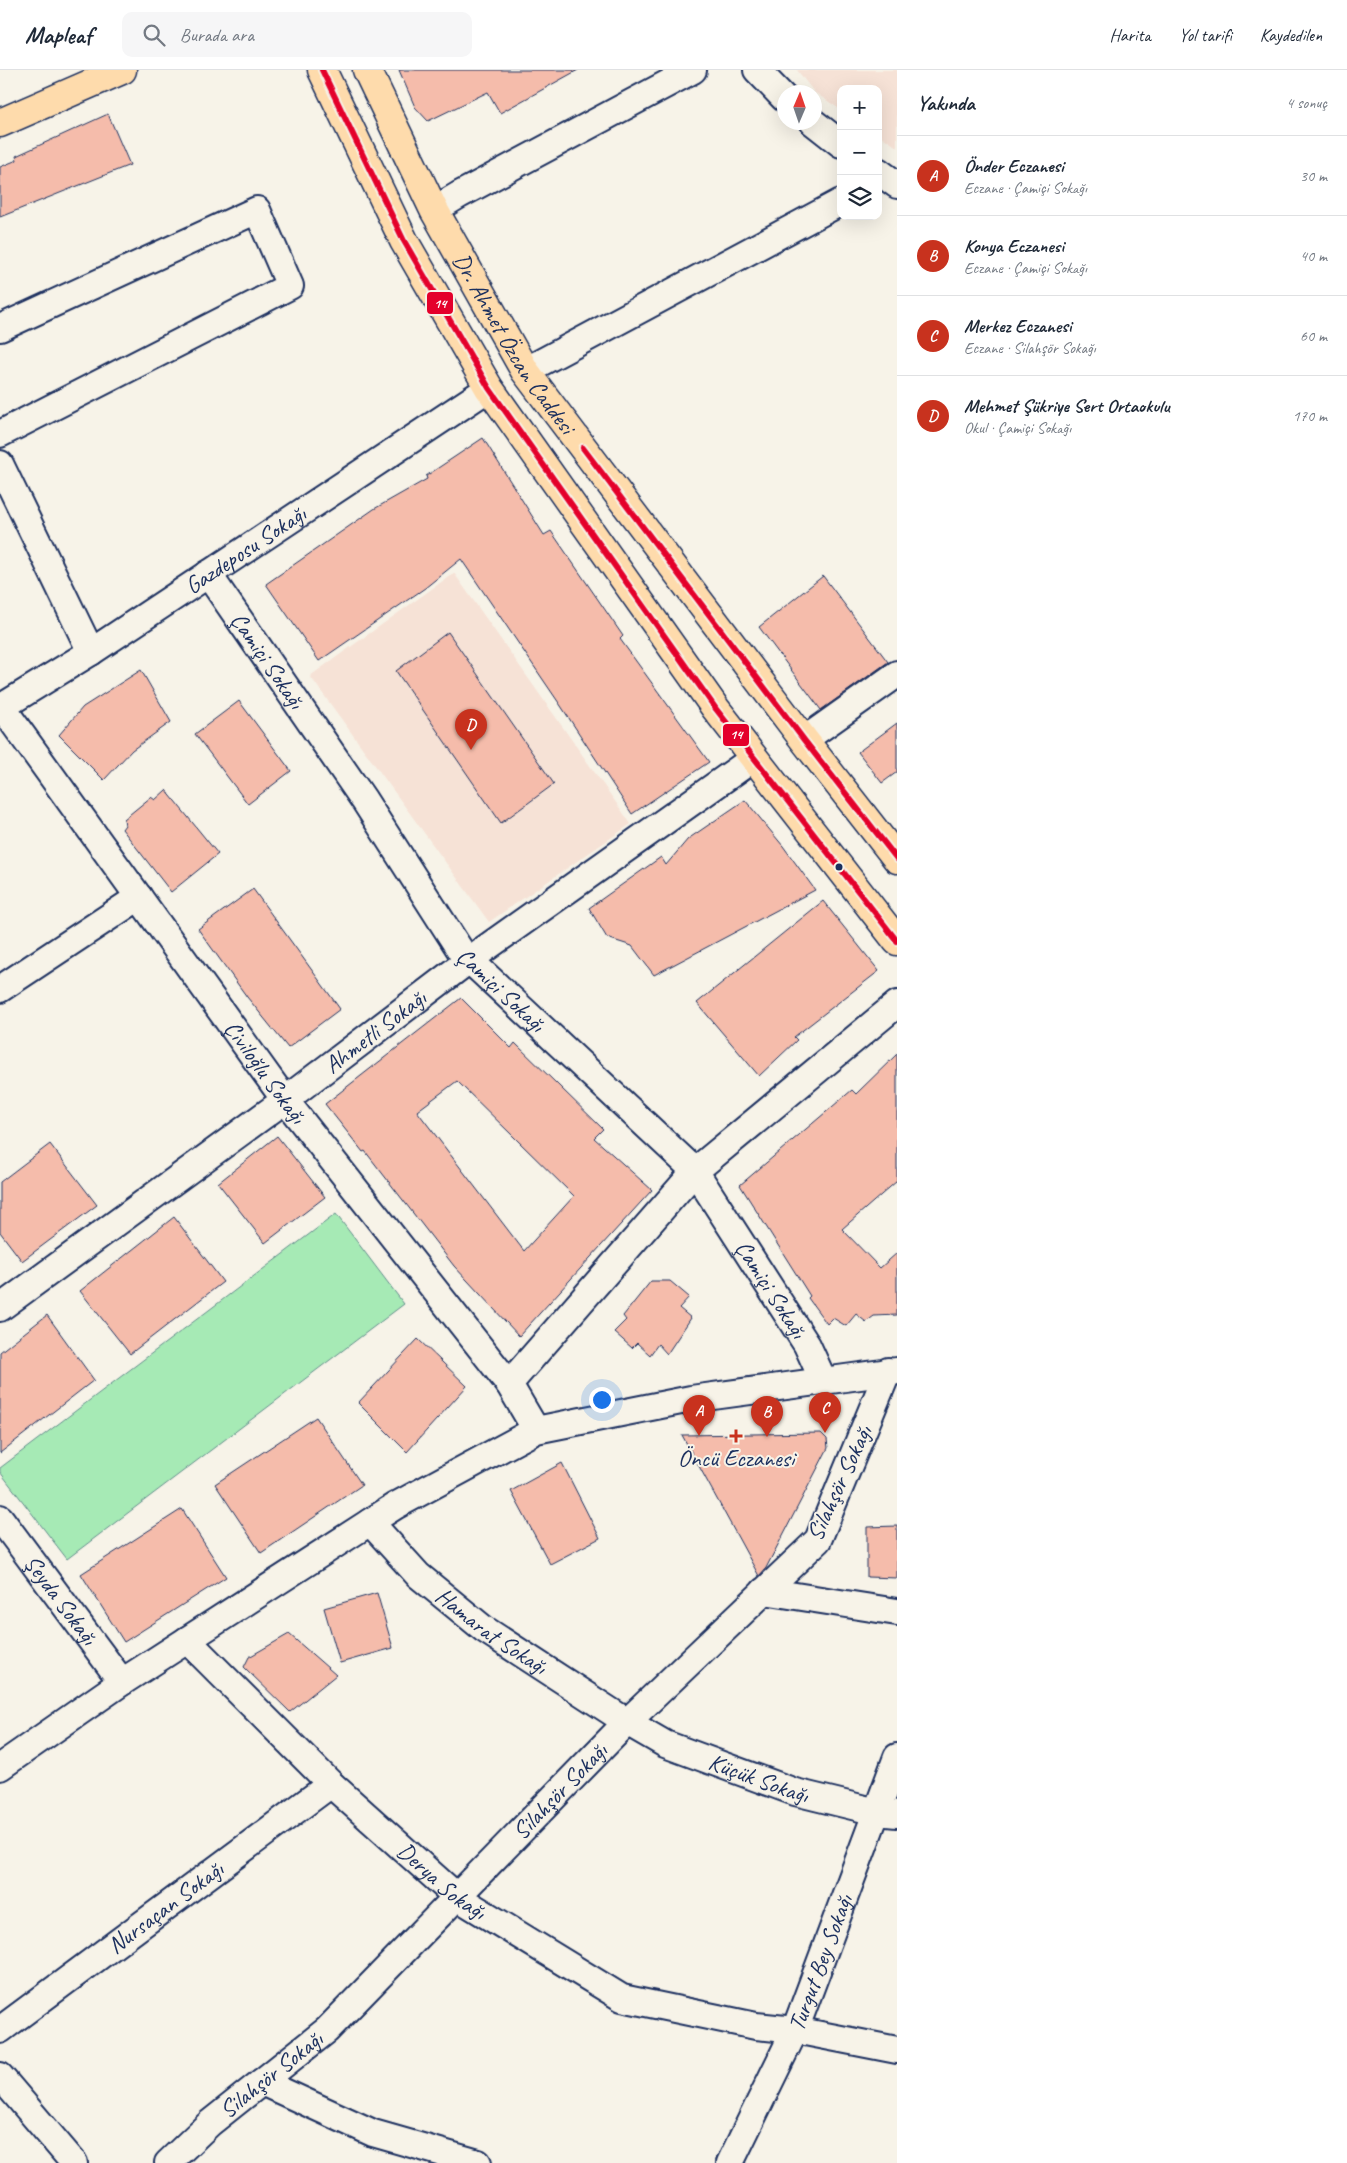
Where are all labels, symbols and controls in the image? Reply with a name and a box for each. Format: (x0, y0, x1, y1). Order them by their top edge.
search box (122, 12, 472, 57)
text: Mapleaf (25, 20, 92, 50)
icon: search (140, 21, 168, 49)
text: Burada ara (180, 23, 254, 47)
text: Harita (1110, 24, 1151, 46)
text: Yol tarifi (1179, 24, 1232, 46)
text: Kaydedilen (1260, 24, 1322, 46)
north arrow (777, 85, 822, 130)
map controls (837, 85, 882, 220)
button: + (837, 85, 882, 130)
text: Yakında (917, 90, 975, 116)
text: 4 sonuç (1286, 93, 1327, 113)
button: − (837, 130, 882, 175)
text: Önder Eczanesi (964, 154, 1064, 178)
text: A (929, 166, 937, 186)
text: 30 m (1300, 166, 1327, 186)
button: layers (837, 175, 882, 220)
text: Eczane · Çamiçi Sokağı (964, 178, 1087, 198)
text: Konya Eczanesi (964, 234, 1064, 258)
text: B (929, 246, 937, 266)
text: 40 m (1300, 246, 1327, 266)
street label: Dr. Ahmet Özcan Caddesi (446, 248, 584, 442)
text: Eczane · Çamiçi Sokağı (964, 258, 1087, 278)
line badge: 14 (426, 291, 454, 315)
text: 14 (434, 295, 448, 312)
text: Merkez Eczanesi (964, 314, 1072, 338)
text: C (929, 326, 937, 346)
text: 60 m (1300, 326, 1327, 346)
text: Eczane · Silahşör Sokağı (964, 338, 1096, 358)
text: Mehmet Şükriye Sert Ortaokulu (964, 394, 1170, 418)
text: D (928, 406, 938, 426)
text: 170 m (1293, 406, 1327, 426)
text: Okul · Çamiçi Sokağı (964, 418, 1071, 438)
street label: Gazdeposu Sokağı (179, 498, 313, 601)
street label: Çamiçi Sokağı (224, 606, 312, 716)
pin: D (455, 709, 487, 750)
line badge: 14 (722, 723, 750, 747)
text: 14 (730, 726, 744, 743)
unlabelled marker (834, 862, 844, 872)
street label: Çamiçi Sokağı (451, 941, 553, 1039)
street label: Ahmetli Sokağı (318, 982, 433, 1080)
street label: Çiviloğlu Sokağı (218, 1015, 314, 1131)
street label: Çamiçi Sokağı (729, 1235, 814, 1345)
your location (589, 1387, 615, 1413)
pin: C (809, 1392, 841, 1433)
pin: A (683, 1395, 715, 1436)
pin: B (751, 1396, 783, 1437)
street label: Silahşör Sokağı (799, 1419, 879, 1545)
marker: Öncü Eczanesi (730, 1430, 742, 1442)
place label: Öncü Eczanesi (678, 1443, 798, 1473)
street label: Şeyda Sokağı (18, 1549, 105, 1652)
street label: Hamarat Sokağı (430, 1581, 554, 1682)
street label: Silahşör Sokağı (506, 1735, 615, 1846)
street label: Küçük Sokağı (704, 1746, 813, 1810)
street label: Derya Sokağı (391, 1836, 493, 1927)
street label: Nursaçan Sokağı (101, 1853, 231, 1960)
street label: Turgut Bey Sokağı (781, 1889, 860, 2035)
street label: Silahşör Sokağı (213, 2023, 330, 2125)

